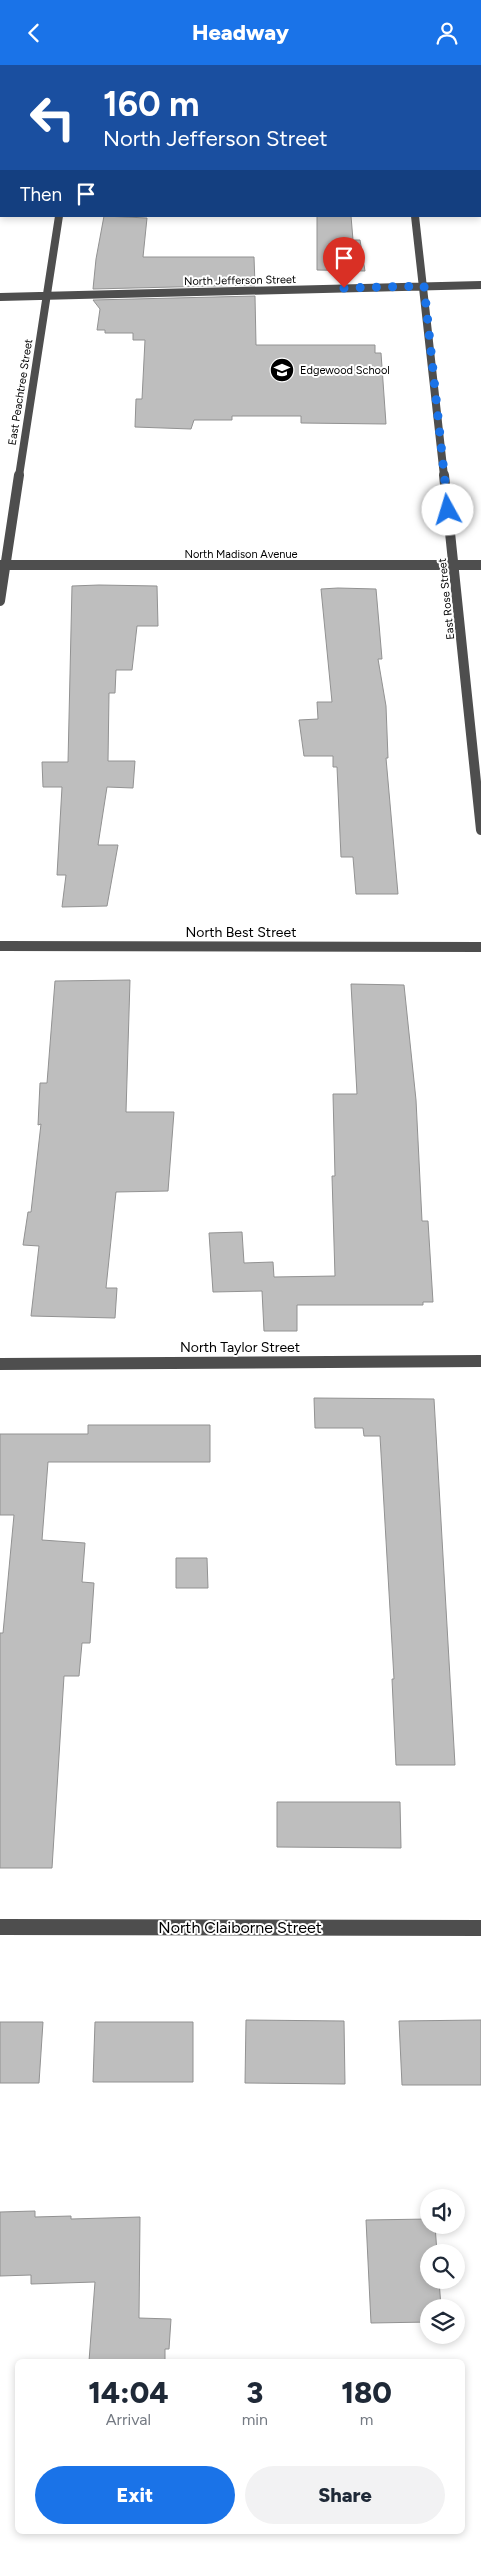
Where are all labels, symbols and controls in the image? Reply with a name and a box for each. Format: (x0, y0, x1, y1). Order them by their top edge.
icon: back (20, 19, 48, 47)
text: Headway (192, 19, 289, 46)
icon: person (433, 19, 461, 47)
text: 160 m (103, 83, 200, 125)
icon: left (20, 85, 85, 150)
text: North Jefferson Street (103, 125, 328, 152)
icon: arrive (72, 180, 100, 208)
text: Then (20, 183, 62, 206)
pin (323, 237, 365, 288)
icon: arrive (330, 244, 358, 272)
street label: North Jefferson Street (184, 273, 296, 288)
street label: East Peachtree Street (6, 338, 35, 446)
school or university icon: Edgewood School (269, 357, 295, 383)
place label: Edgewood School (300, 364, 390, 377)
position arrow (421, 483, 473, 535)
street label: North Madison Avenue (184, 548, 298, 561)
street label: East Rose Street (436, 557, 457, 640)
street label: North Best Street (186, 924, 296, 941)
street label: North Taylor Street (180, 1339, 300, 1356)
street label: North Claiborne Street (158, 1918, 322, 1937)
map controls (420, 2189, 465, 2344)
button: sound (420, 2189, 465, 2234)
button: search (420, 2244, 465, 2289)
button: layers (420, 2299, 465, 2344)
text: 14:04 (88, 2374, 169, 2411)
text: 3 (246, 2374, 263, 2411)
text: 180 (341, 2374, 392, 2411)
text: Arrival (106, 2410, 151, 2429)
text: min (242, 2410, 268, 2429)
text: m (360, 2410, 373, 2429)
button: Exit (35, 2466, 235, 2524)
button: Share (245, 2466, 445, 2524)

